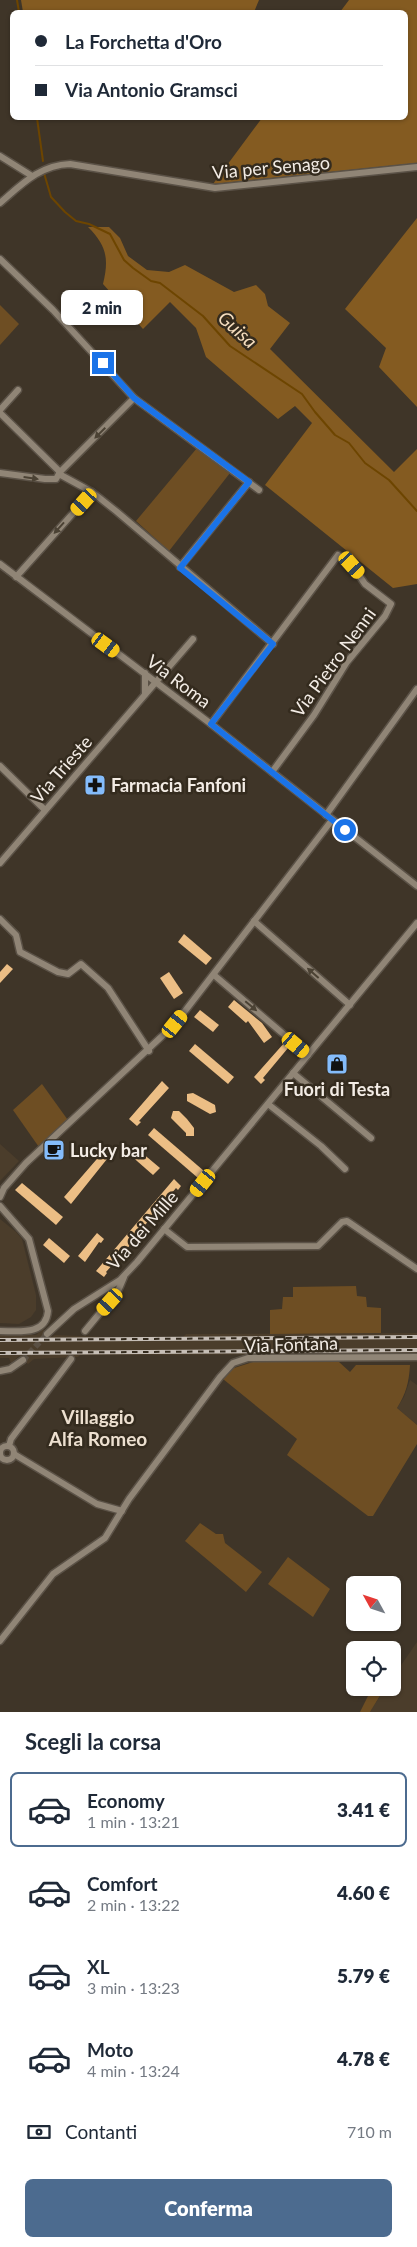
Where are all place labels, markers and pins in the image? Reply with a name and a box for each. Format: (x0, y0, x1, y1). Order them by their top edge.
pharmacy icon: Farmacia Fanfoni (83, 773, 107, 797)
place label: Farmacia Fanfoni (111, 774, 246, 796)
shop icon: Fuori di Testa (325, 1052, 349, 1076)
place label: Fuori di Testa (284, 1078, 390, 1100)
cafe icon: Lucky bar (42, 1138, 66, 1162)
place label: Lucky bar (70, 1139, 147, 1161)

